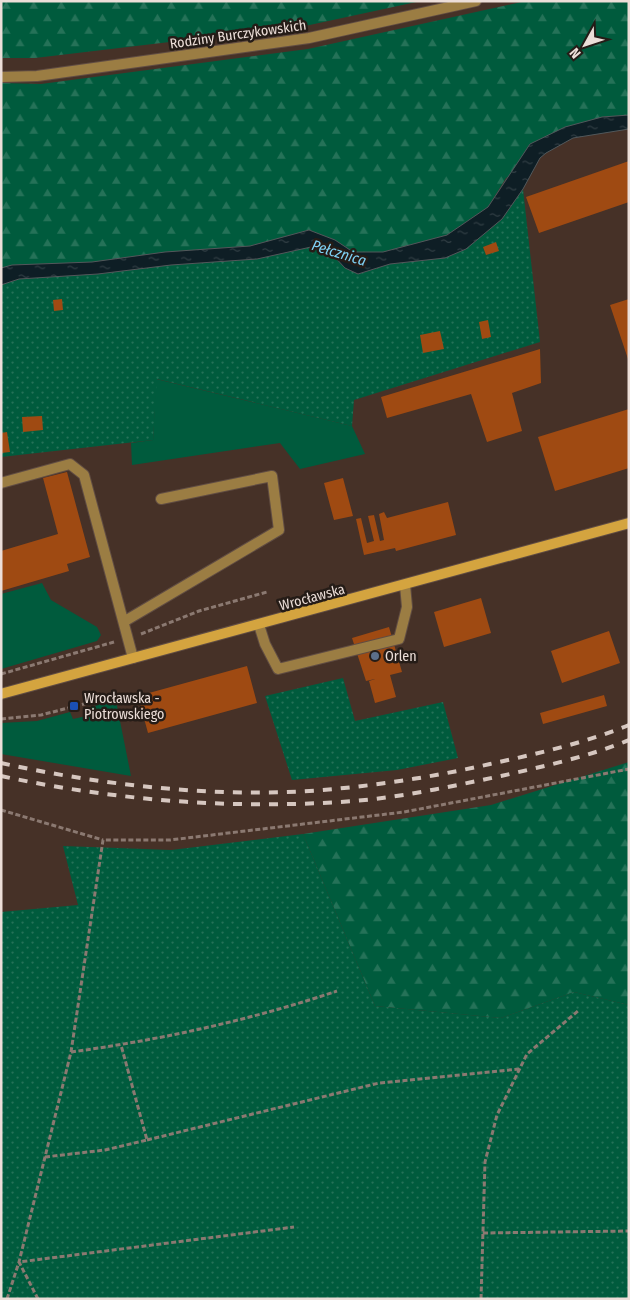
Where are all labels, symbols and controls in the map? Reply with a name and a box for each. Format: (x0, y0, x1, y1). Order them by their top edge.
street label: Rodziny Burczykowskich (169, 16, 307, 52)
north arrow (560, 20, 610, 70)
text: N (566, 44, 585, 62)
water label: Pełcznica (310, 236, 369, 270)
street label: Wrocławska (277, 581, 347, 614)
place label: Orlen (385, 648, 417, 665)
marker: Orlen (369, 650, 381, 662)
place label: Wrocławska - Piotrowskiego (84, 690, 165, 723)
marker: Wrocławska - Piotrowskiego (68, 700, 80, 712)

